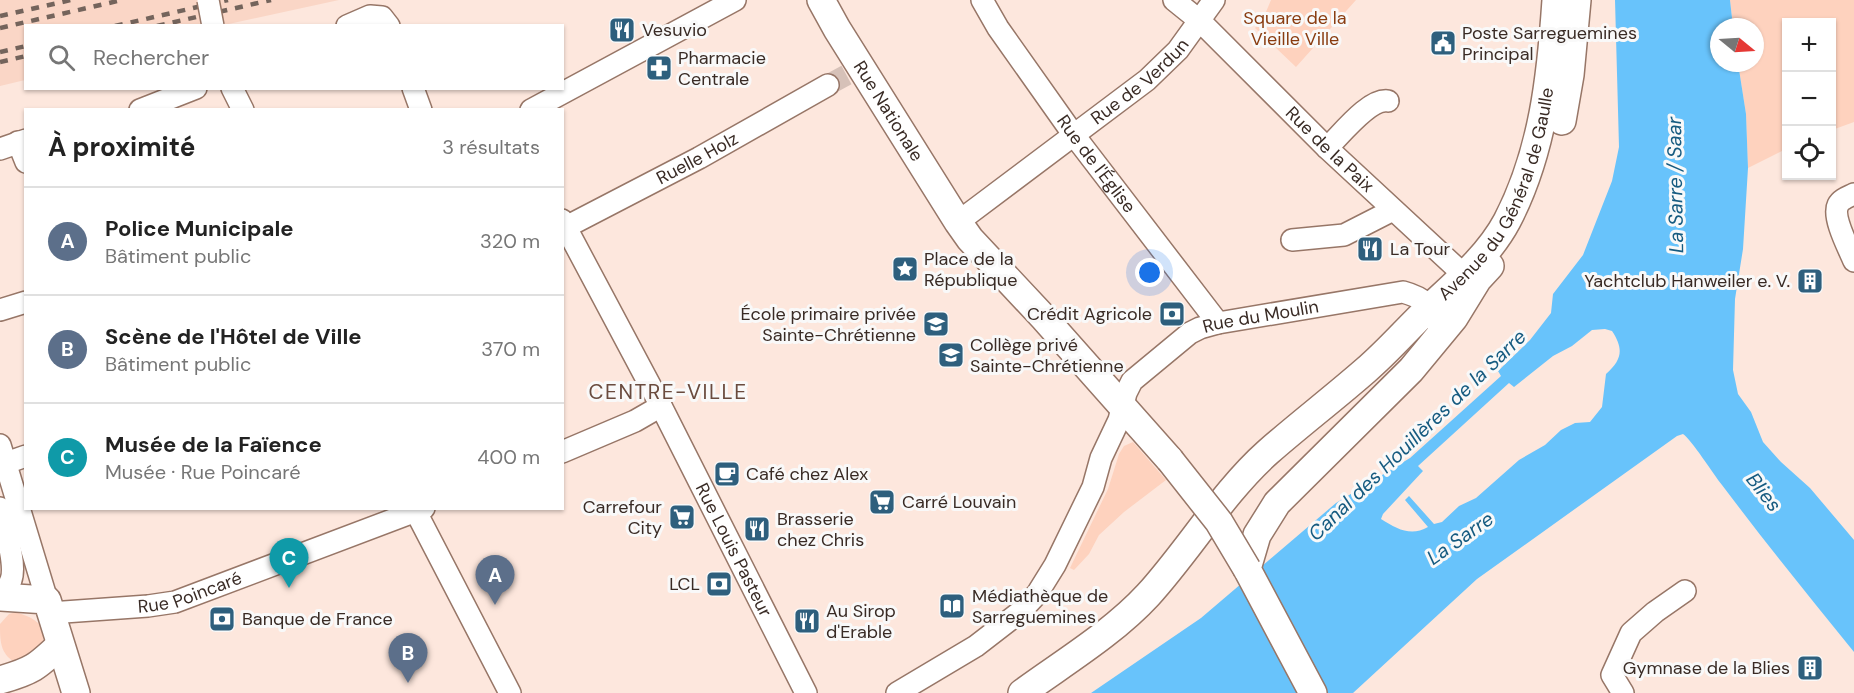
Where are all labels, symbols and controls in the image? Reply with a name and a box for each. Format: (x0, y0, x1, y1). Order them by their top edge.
park label: Square de la Vieille Ville (1243, 6, 1347, 51)
restaurant icon: Vesuvio (607, 15, 637, 45)
place label: Vesuvio (642, 18, 707, 42)
north arrow (1710, 18, 1764, 72)
map controls (1782, 18, 1836, 180)
button: + (1782, 18, 1836, 72)
place label: Poste Sarreguemines Principal (1462, 21, 1637, 66)
search box (24, 24, 564, 90)
public building icon: Poste Sarreguemines Principal (1428, 28, 1458, 58)
street label: Rue de Verdun (1086, 34, 1194, 130)
icon: search (45, 41, 78, 74)
text: Rechercher (93, 43, 209, 72)
place label: Pharmacie Centrale (678, 46, 766, 91)
pharmacy icon: Pharmacie Centrale (644, 53, 674, 83)
street label: Rue Nationale (848, 56, 929, 166)
button: − (1782, 72, 1836, 126)
street label: Avenue du Général de Gaulle (1433, 86, 1559, 306)
street label: Rue de la Paix (1280, 101, 1379, 198)
street label: Rue de l'Église (1051, 110, 1141, 218)
water label: La Sarre / Saar (1661, 116, 1689, 253)
street label: Ruelle Holz (652, 126, 742, 190)
button: locate (1782, 126, 1836, 180)
text: À proximité (48, 130, 195, 164)
text: 3 résultats (442, 134, 540, 160)
text: Police Municipale (105, 214, 294, 243)
text: A (60, 228, 75, 254)
text: 320 m (480, 228, 540, 254)
restaurant icon: La Tour (1355, 234, 1385, 264)
place label: La Tour (1390, 237, 1451, 261)
text: Bâtiment public (105, 243, 251, 269)
place label: Place de la République (924, 247, 1017, 292)
place icon: Place de la République (890, 254, 920, 284)
your location (1135, 258, 1164, 287)
building icon: Yachtclub Hanweiler e. V. (1795, 266, 1825, 296)
place label: Yachtclub Hanweiler e. V. (1584, 269, 1790, 293)
street label: Rue du Moulin (1200, 294, 1320, 339)
bank icon: Crédit Agricole (1157, 299, 1187, 329)
place label: École primaire privée Sainte-Chrétienne (740, 302, 916, 347)
place label: Crédit Agricole (1027, 302, 1152, 326)
school or university icon: École primaire privée Sainte-Chrétienne (921, 309, 951, 339)
text: Scène de l'Hôtel de Ville (105, 322, 362, 351)
water label: Canal des Houillères de la Sarre (1302, 324, 1532, 546)
place label: Collège privé Sainte-Chrétienne (970, 333, 1124, 378)
text: B (61, 336, 74, 362)
text: 370 m (481, 336, 540, 362)
school or university icon: Collège privé Sainte-Chrétienne (936, 340, 966, 370)
text: Bâtiment public (105, 351, 251, 377)
district label: CENTRE-VILLE (588, 378, 748, 406)
text: Musée de la Faïence (105, 430, 322, 459)
text: C (60, 444, 75, 470)
text: 400 m (477, 444, 540, 470)
text: Musée · Rue Poincaré (105, 459, 301, 485)
cafe icon: Café chez Alex (712, 459, 742, 489)
place label: Café chez Alex (746, 462, 868, 486)
water label: Blies (1741, 467, 1787, 517)
street label: Rue Louis Pasteur (690, 479, 778, 621)
supermarket icon: Carré Louvain (867, 487, 897, 517)
place label: Carré Louvain (902, 490, 1016, 514)
place label: Carrefour City (583, 495, 662, 540)
supermarket icon: Carrefour City (667, 502, 697, 532)
water label: La Sarre (1421, 506, 1499, 570)
place label: Brasserie chez Chris (777, 507, 864, 552)
restaurant icon: Brasserie chez Chris (742, 514, 772, 544)
pin: C (270, 538, 308, 588)
pin: A (476, 556, 514, 605)
street label: Rue Poincaré (137, 566, 245, 619)
bank icon: LCL (704, 569, 734, 599)
place label: LCL (669, 572, 700, 596)
place label: Médiathèque de Sarreguemines (972, 584, 1108, 629)
library icon: Médiathèque de Sarreguemines (937, 591, 967, 621)
place label: Au Sirop d'Erable (826, 599, 896, 644)
bank icon: Banque de France (207, 604, 237, 634)
restaurant icon: Au Sirop d'Erable (792, 606, 822, 636)
place label: Banque de France (242, 607, 393, 631)
pin: B (388, 634, 428, 683)
building icon: Gymnase de la Blies (1795, 653, 1825, 683)
place label: Gymnase de la Blies (1623, 656, 1790, 680)

